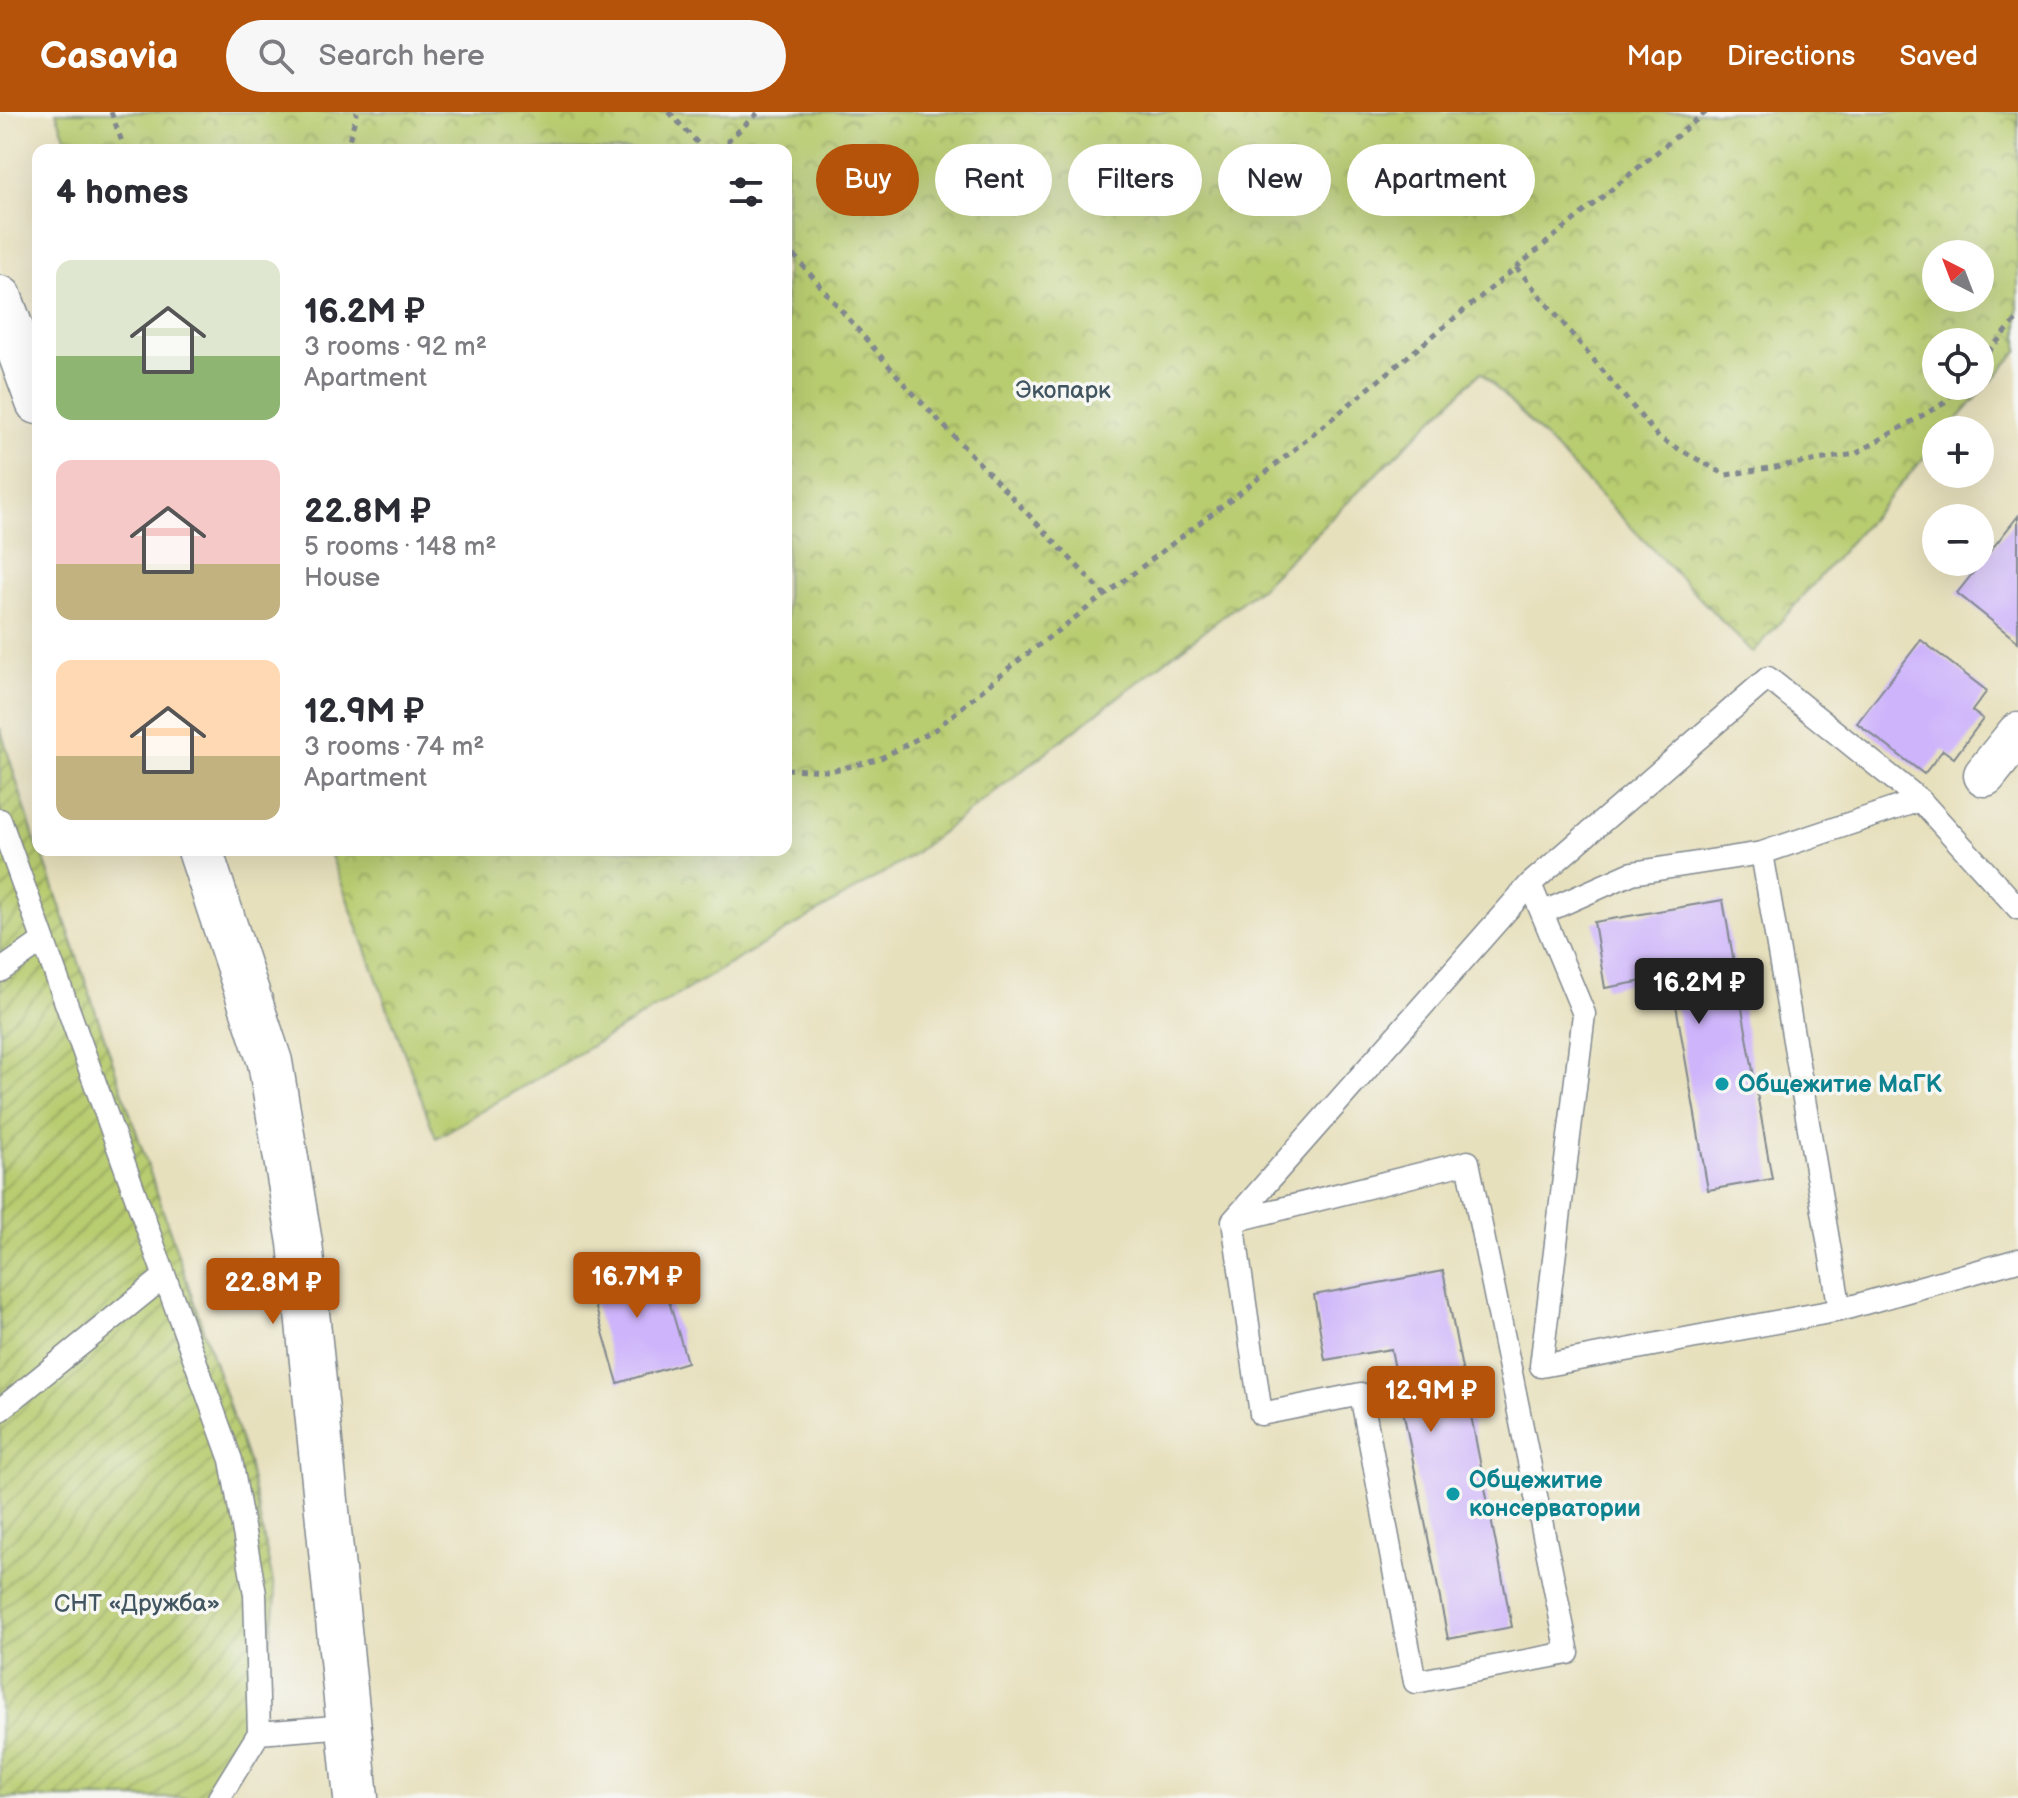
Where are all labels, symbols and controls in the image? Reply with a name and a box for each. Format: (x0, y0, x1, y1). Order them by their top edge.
search box (226, 20, 786, 92)
text: Casavia (40, 34, 178, 79)
icon: search (254, 34, 298, 78)
text: Search here (318, 38, 485, 74)
text: Map (1626, 40, 1683, 73)
text: Directions (1727, 40, 1855, 73)
text: Saved (1899, 40, 1978, 73)
chip: Buy (816, 144, 919, 216)
chip: Rent (935, 144, 1052, 216)
chip: Filters (1068, 144, 1202, 216)
chip: New (1218, 144, 1331, 216)
chip: Apartment (1347, 144, 1535, 216)
icon: filters (724, 170, 768, 214)
text: 4 homes (56, 172, 188, 213)
north arrow (1922, 240, 1994, 312)
map controls (1922, 240, 1994, 576)
text: 16.2M ₽ (304, 291, 425, 332)
icon: home (120, 292, 216, 388)
button: locate (1922, 328, 1994, 400)
text: 3 rooms · 92 m² (304, 332, 487, 363)
text: Apartment (304, 363, 427, 394)
park label: Экопарк (1015, 376, 1111, 405)
button: + (1922, 416, 1994, 488)
text: 22.8M ₽ (304, 491, 431, 532)
icon: home (120, 492, 216, 588)
button: − (1922, 504, 1994, 576)
text: 5 rooms · 148 m² (304, 532, 496, 563)
text: House (304, 563, 380, 594)
text: 12.9M ₽ (304, 691, 424, 732)
icon: home (120, 692, 216, 788)
text: 3 rooms · 74 m² (304, 732, 484, 763)
text: Apartment (304, 763, 427, 794)
pin: 16.2M ₽ (1625, 958, 1773, 1026)
text: 16.2M ₽ (1653, 968, 1745, 999)
place label: Общежитие МаГК (1738, 1070, 1943, 1099)
marker: Общежитие МаГК (1713, 1075, 1731, 1093)
pin: 16.7M ₽ (563, 1252, 711, 1320)
pin: 22.8M ₽ (199, 1258, 347, 1326)
text: 16.7M ₽ (591, 1262, 683, 1293)
text: 22.8M ₽ (224, 1268, 322, 1299)
pin: 12.9M ₽ (1357, 1366, 1505, 1434)
text: 12.9M ₽ (1385, 1376, 1477, 1407)
place label: Общежитие консерватории (1469, 1466, 1641, 1523)
marker: Общежитие консерватории (1444, 1485, 1462, 1503)
park label: СНТ «Дружба» (54, 1589, 220, 1618)

